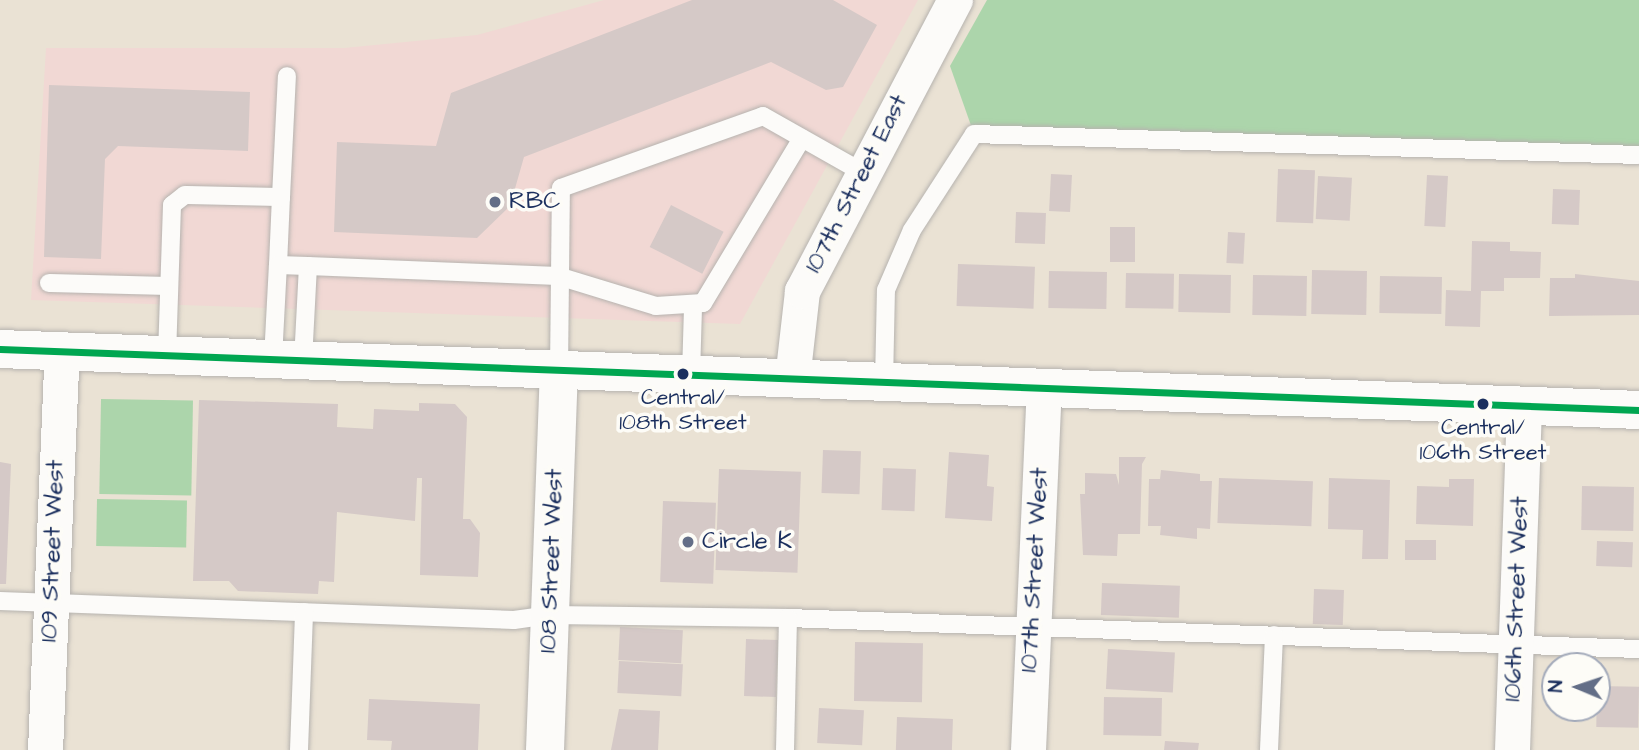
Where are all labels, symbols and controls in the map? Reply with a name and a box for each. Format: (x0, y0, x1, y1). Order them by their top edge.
street label: 107th Street East (800, 90, 914, 278)
place label: RBC (509, 188, 560, 216)
marker: RBC (487, 194, 503, 210)
marker: Central/ 108th Street (676, 367, 690, 381)
place label: Central/ 108th Street (619, 384, 747, 436)
marker: Central/ 106th Street (1476, 397, 1490, 411)
place label: Central/ 106th Street (1420, 414, 1546, 466)
street label: 109 Street West (35, 459, 71, 643)
street label: 107th Street West (1015, 467, 1055, 673)
street label: 108 Street West (534, 468, 570, 654)
street label: 106th Street West (1499, 496, 1535, 702)
place label: Circle K (702, 528, 792, 556)
marker: Circle K (680, 534, 696, 550)
north arrow (1541, 652, 1611, 722)
text: N (1543, 680, 1570, 693)

